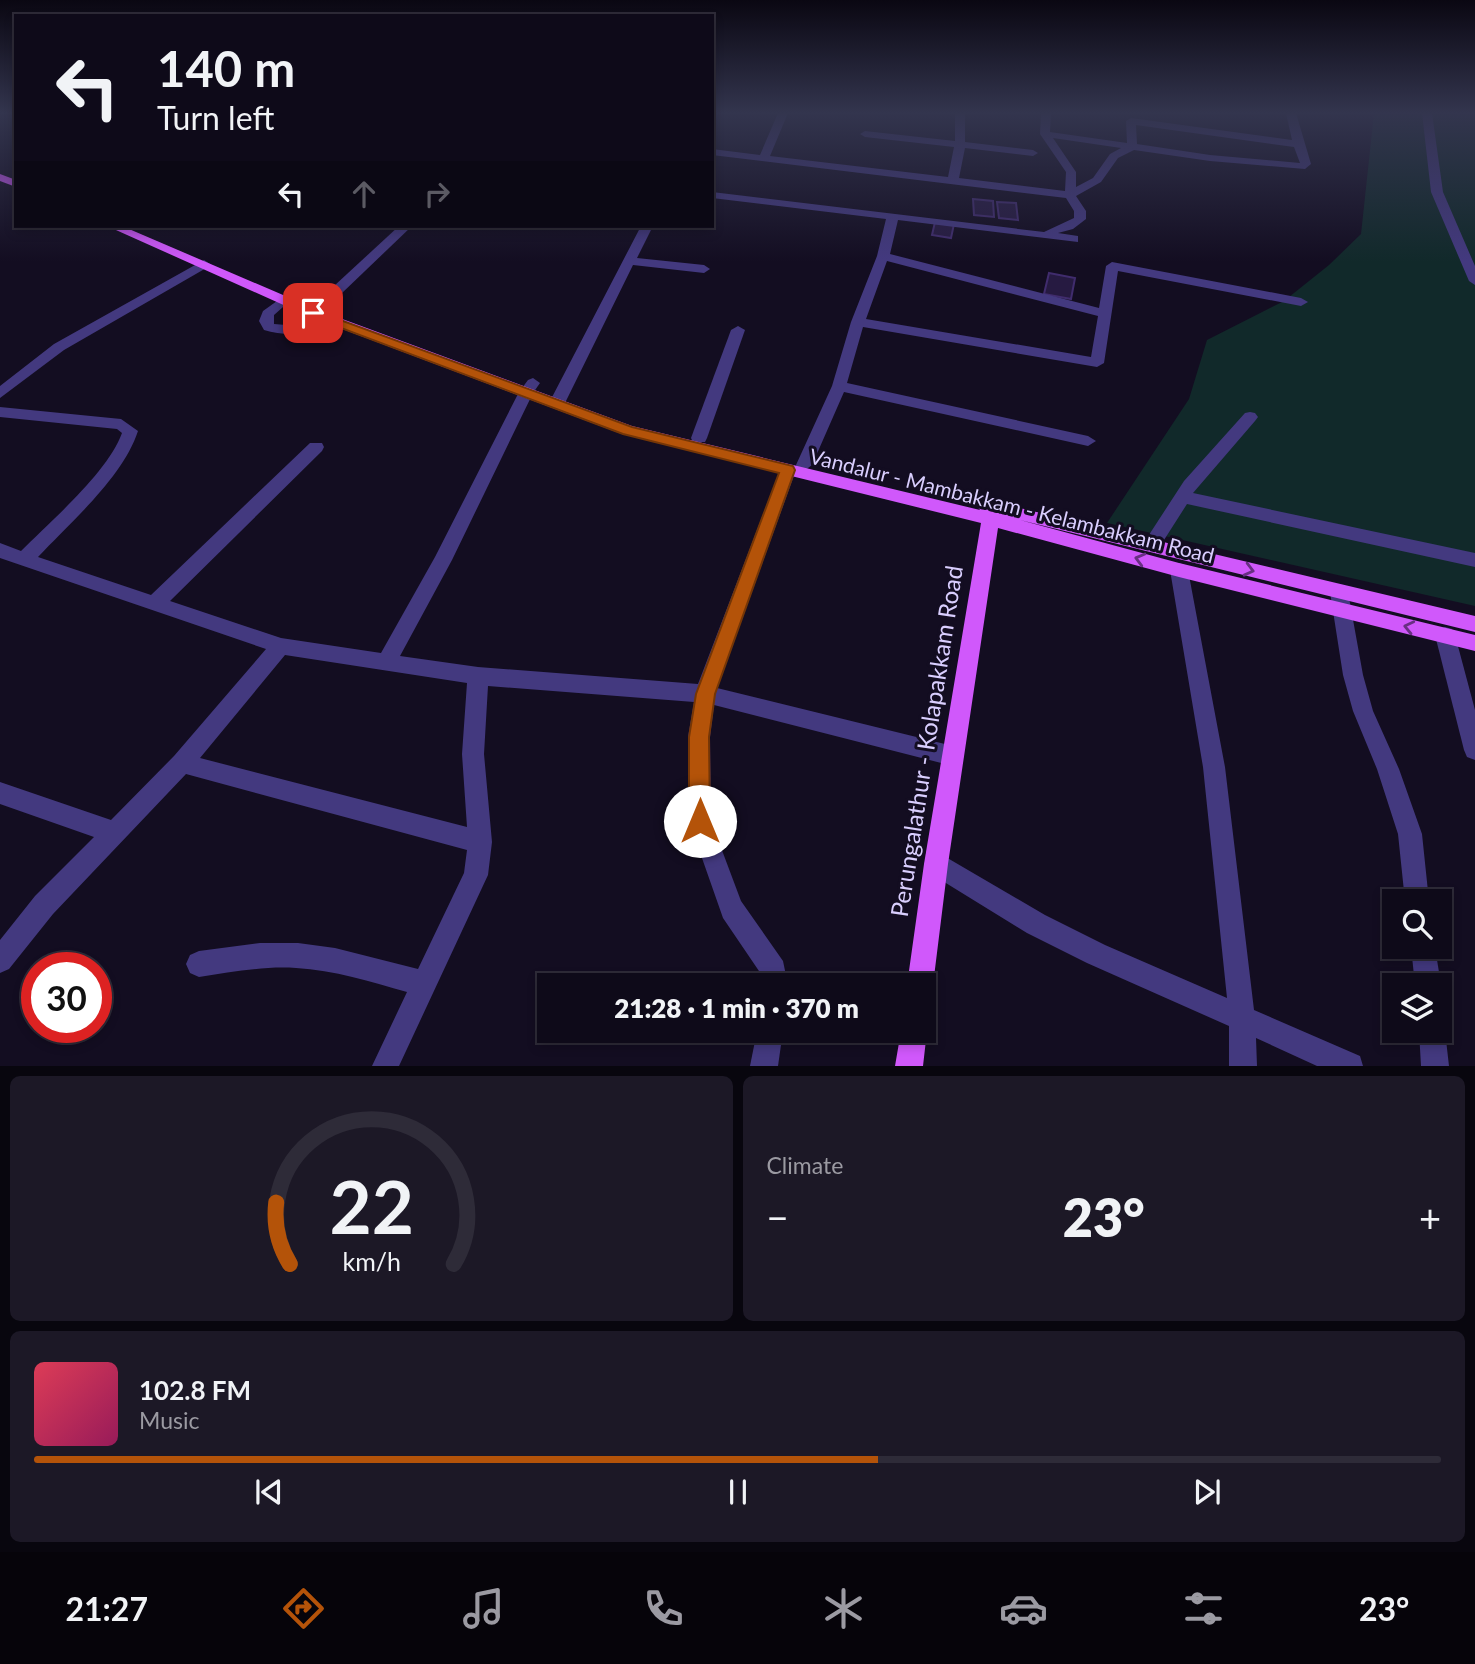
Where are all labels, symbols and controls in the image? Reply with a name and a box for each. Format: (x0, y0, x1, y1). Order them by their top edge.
text: 140 m (157, 39, 295, 97)
icon: left (42, 42, 133, 133)
text: Turn left (157, 98, 274, 137)
icon: left (272, 175, 310, 213)
icon: ahead (345, 175, 383, 213)
icon: right (418, 175, 456, 213)
pin (283, 283, 343, 343)
icon: arrive (294, 294, 332, 332)
street label: Vandalur - Mambakkam - Kelambakkam Road (807, 443, 1217, 567)
one-way arrow (1135, 553, 1147, 568)
one-way arrow (1243, 562, 1255, 576)
street label: Perungalathur - Kolapakkam Road (884, 563, 968, 919)
one-way arrow (1403, 621, 1415, 635)
position arrow (663, 784, 737, 858)
map controls (1382, 889, 1452, 1043)
button: search (1382, 889, 1452, 959)
speed limit sign: 30 (21, 952, 112, 1043)
button: layers (1382, 973, 1452, 1043)
text: 21:28 · 1 min · 370 m (614, 992, 859, 1024)
text: Climate (767, 1151, 843, 1179)
text: 22 (329, 1163, 413, 1251)
text: 23° (1063, 1186, 1145, 1248)
text: − (767, 1194, 789, 1240)
text: + (1419, 1194, 1441, 1240)
text: km/h (342, 1246, 401, 1276)
text: 102.8 FM (139, 1374, 251, 1406)
text: Music (139, 1406, 199, 1434)
icon: previous (250, 1473, 288, 1511)
icon: pause (719, 1473, 757, 1511)
icon: next (1188, 1473, 1226, 1511)
icon: directions (279, 1584, 328, 1633)
icon: music (459, 1584, 508, 1633)
icon: phone (639, 1584, 688, 1633)
icon: climate (819, 1584, 868, 1633)
icon: car (999, 1584, 1048, 1633)
icon: filters (1179, 1584, 1228, 1633)
text: 21:27 (66, 1589, 148, 1628)
text: 23° (1359, 1589, 1409, 1628)

